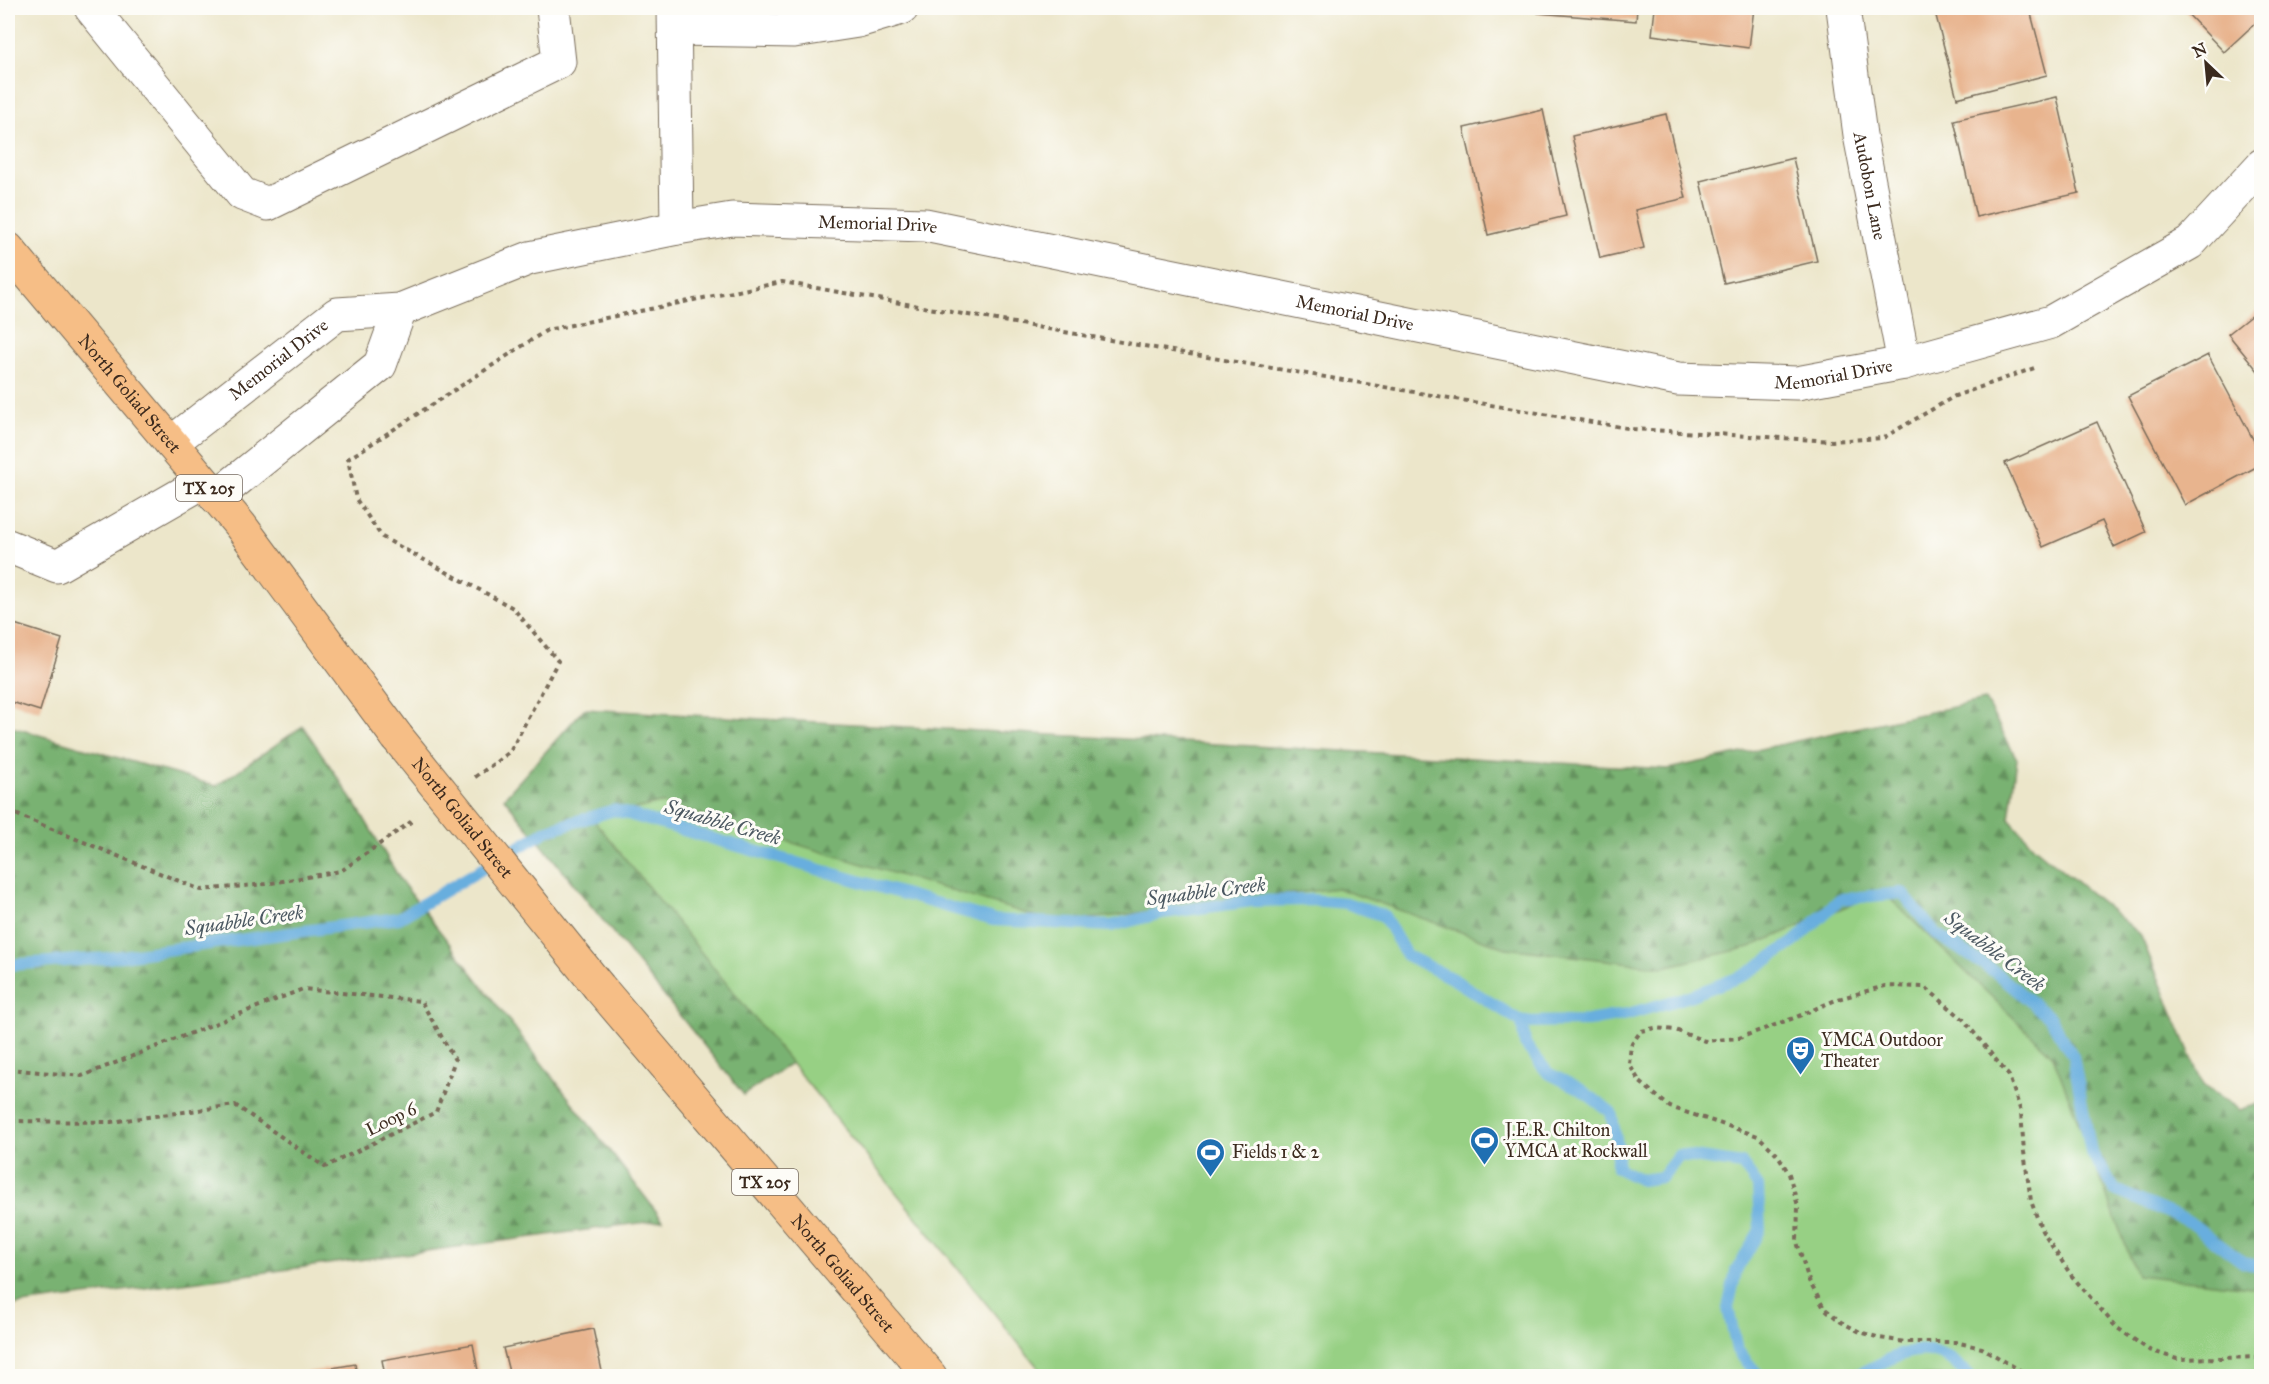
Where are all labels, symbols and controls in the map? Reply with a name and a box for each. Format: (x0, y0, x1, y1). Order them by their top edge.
north arrow (2176, 33, 2236, 93)
text: N (2189, 38, 2210, 61)
street label: Audobon Lane (1848, 129, 1891, 242)
street label: Memorial Drive (818, 211, 940, 238)
street label: Memorial Drive (1294, 290, 1416, 336)
street label: Memorial Drive (224, 314, 332, 405)
street label: North Goliad Street (73, 330, 186, 458)
street label: Memorial Drive (1774, 354, 1894, 394)
road number: TX 205 (176, 475, 242, 501)
street label: North Goliad Street (407, 753, 518, 883)
water label: Squabble Creek (661, 794, 784, 850)
water label: Squabble Creek (1144, 872, 1267, 910)
water label: Squabble Creek (182, 900, 305, 940)
water label: Squabble Creek (1939, 905, 2050, 997)
place label: YMCA Outdoor Theater (1821, 1029, 1943, 1072)
theatre icon: YMCA Outdoor Theater (1784, 1034, 1816, 1076)
street label: Loop 6 (362, 1097, 421, 1141)
place label: J.E.R. Chilton YMCA at Rockwall (1503, 1119, 1648, 1162)
sports icon: J.E.R. Chilton YMCA at Rockwall (1468, 1124, 1500, 1166)
sports icon: Fields 1 & 2 (1195, 1136, 1227, 1178)
place label: Fields 1 & 2 (1232, 1141, 1320, 1163)
road number: TX 205 (732, 1169, 798, 1195)
street label: North Goliad Street (786, 1210, 900, 1338)

